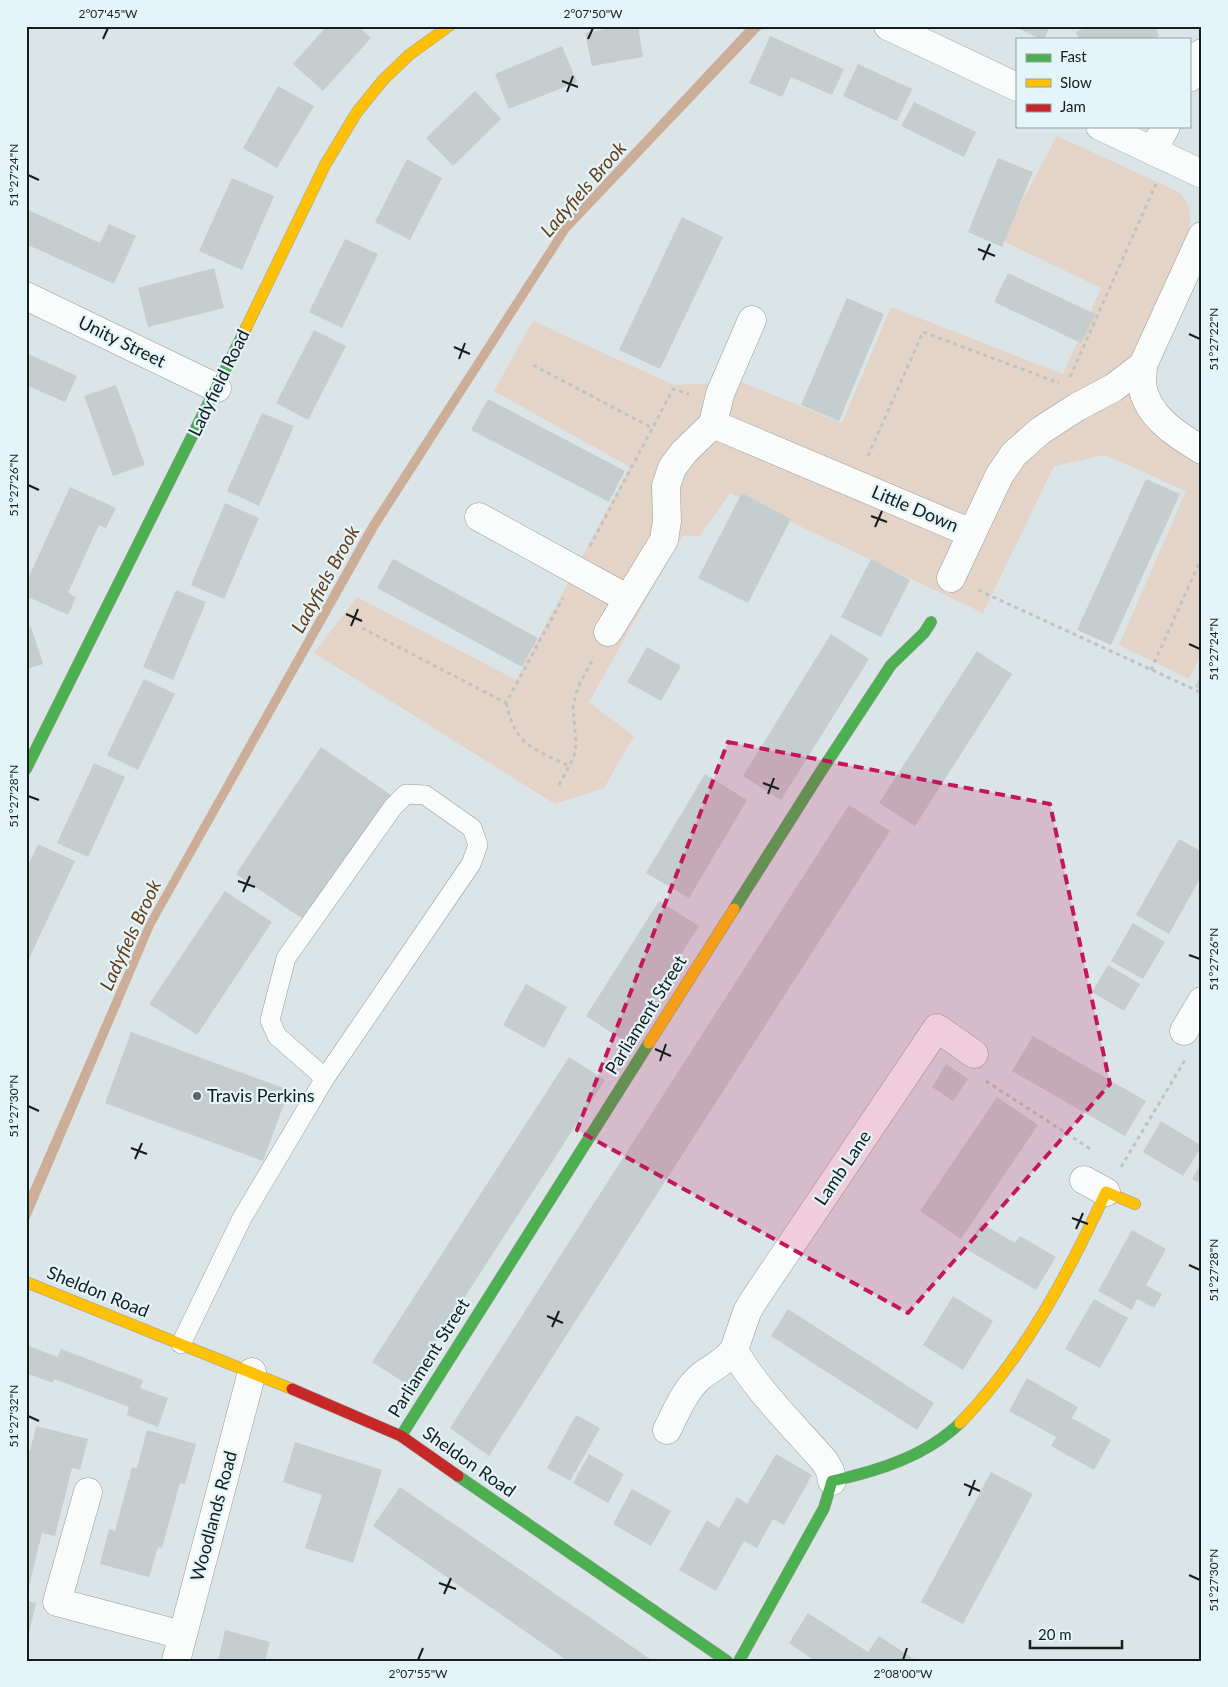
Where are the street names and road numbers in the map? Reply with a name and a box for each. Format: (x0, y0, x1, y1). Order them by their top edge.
street label: Unity Street (75, 310, 170, 372)
street label: Ladyfield Road (183, 326, 253, 440)
street label: Little Down (869, 480, 962, 536)
street label: Parliament Street (600, 950, 691, 1078)
street label: Lamb Lane (809, 1126, 875, 1209)
street label: Sheldon Road (44, 1261, 153, 1322)
street label: Parliament Street (383, 1293, 474, 1421)
street label: Sheldon Road (419, 1421, 520, 1501)
street label: Woodlands Road (185, 1448, 241, 1583)

